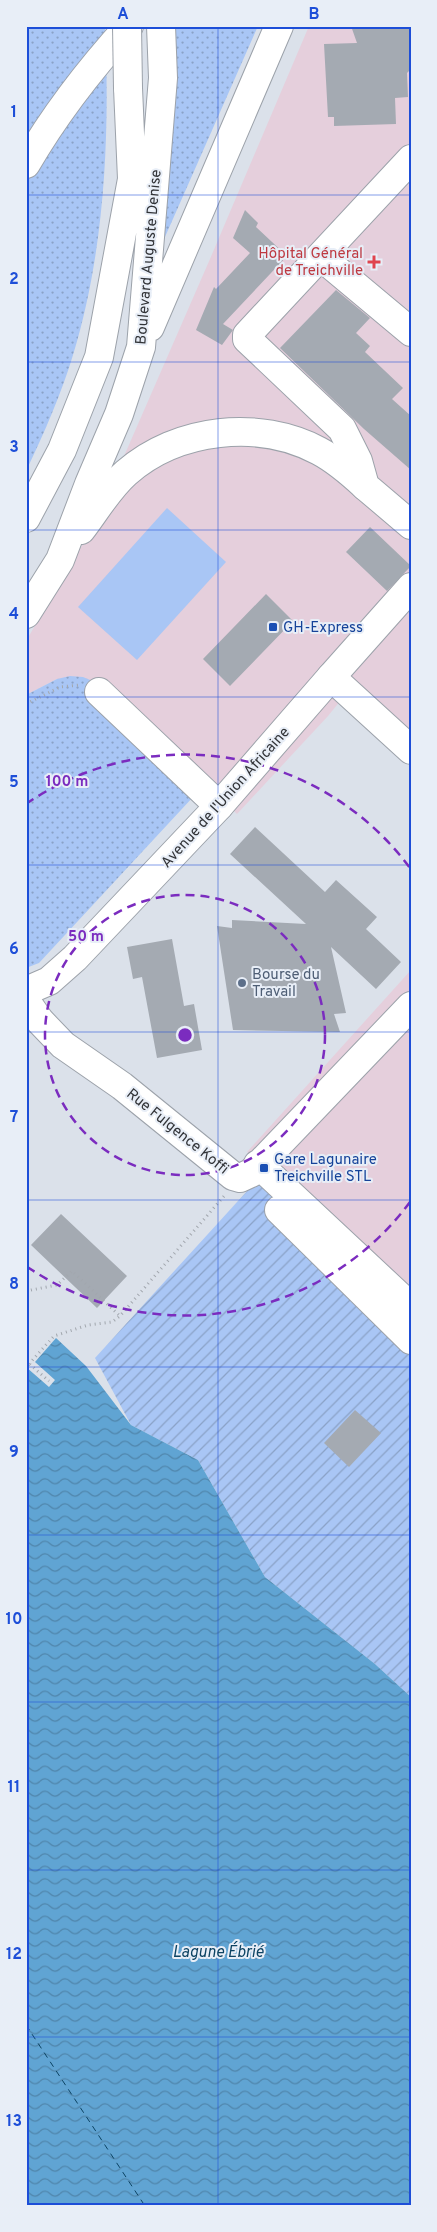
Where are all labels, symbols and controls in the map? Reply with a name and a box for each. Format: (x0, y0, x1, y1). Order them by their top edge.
text: A (117, 5, 129, 25)
text: B (308, 5, 320, 25)
text: 1 (11, 103, 17, 123)
street label: Boulevard Auguste Denise (132, 169, 167, 345)
place label: Hôpital Général de Treichville (258, 245, 363, 281)
marker: Hôpital Général de Treichville (367, 255, 381, 269)
text: 2 (9, 270, 19, 290)
text: 3 (9, 438, 19, 458)
text: 4 (9, 605, 19, 625)
place label: GH-Express (283, 619, 363, 638)
marker: GH-Express (267, 621, 279, 633)
street label: Avenue de l'Union Africaine (158, 723, 295, 873)
text: 5 (9, 773, 19, 793)
text: 100 m (46, 773, 88, 792)
text: 50 m (68, 928, 104, 947)
text: 6 (9, 940, 19, 960)
place label: Bourse du Travail (252, 966, 320, 1002)
marker: Bourse du Travail (236, 977, 248, 989)
centre of rings (176, 1026, 194, 1044)
street label: Rue Fulgence Koffi (122, 1085, 232, 1179)
text: 7 (10, 1108, 18, 1128)
place label: Gare Lagunaire Treichville STL (274, 1151, 377, 1187)
marker: Gare Lagunaire Treichville STL (258, 1162, 270, 1174)
text: 8 (9, 1275, 19, 1295)
text: 9 (9, 1443, 19, 1463)
text: 10 (6, 1610, 22, 1630)
text: 11 (8, 1778, 20, 1798)
water label: Lagune Ébrié (173, 1941, 265, 1963)
text: 12 (6, 1945, 22, 1965)
text: 13 (6, 2112, 22, 2132)

